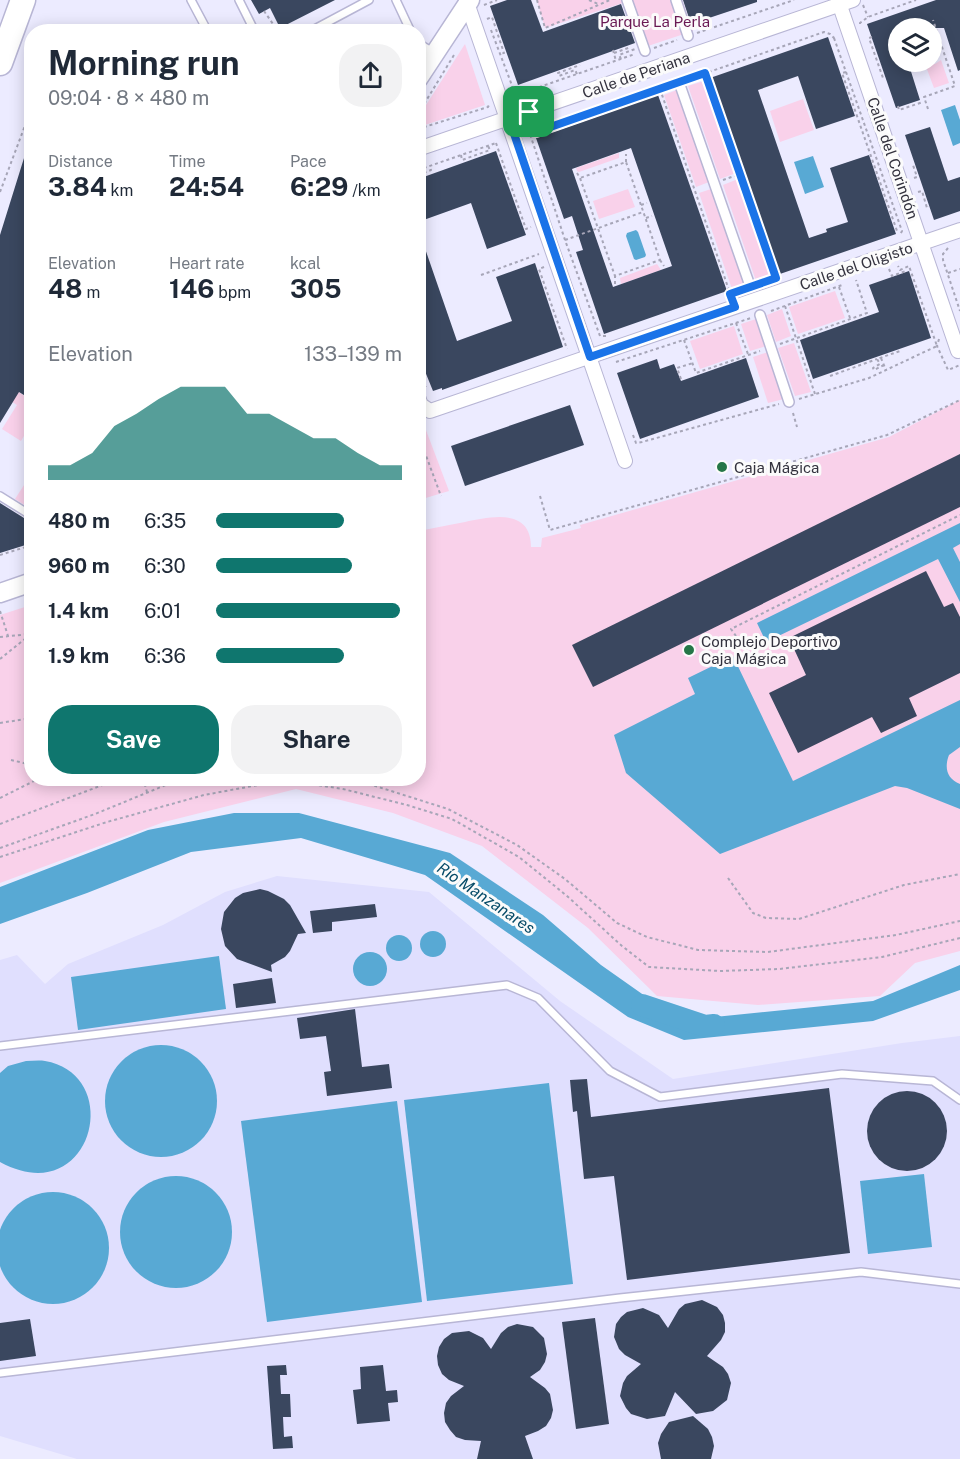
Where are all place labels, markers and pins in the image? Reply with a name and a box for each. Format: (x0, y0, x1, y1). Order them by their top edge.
pin (503, 86, 554, 137)
place label: Caja Mágica (734, 459, 819, 476)
marker: Caja Mágica (715, 460, 729, 474)
place label: Complejo Deportivo Caja Mágica (701, 633, 838, 667)
marker: Complejo Deportivo Caja Mágica (682, 643, 696, 657)

